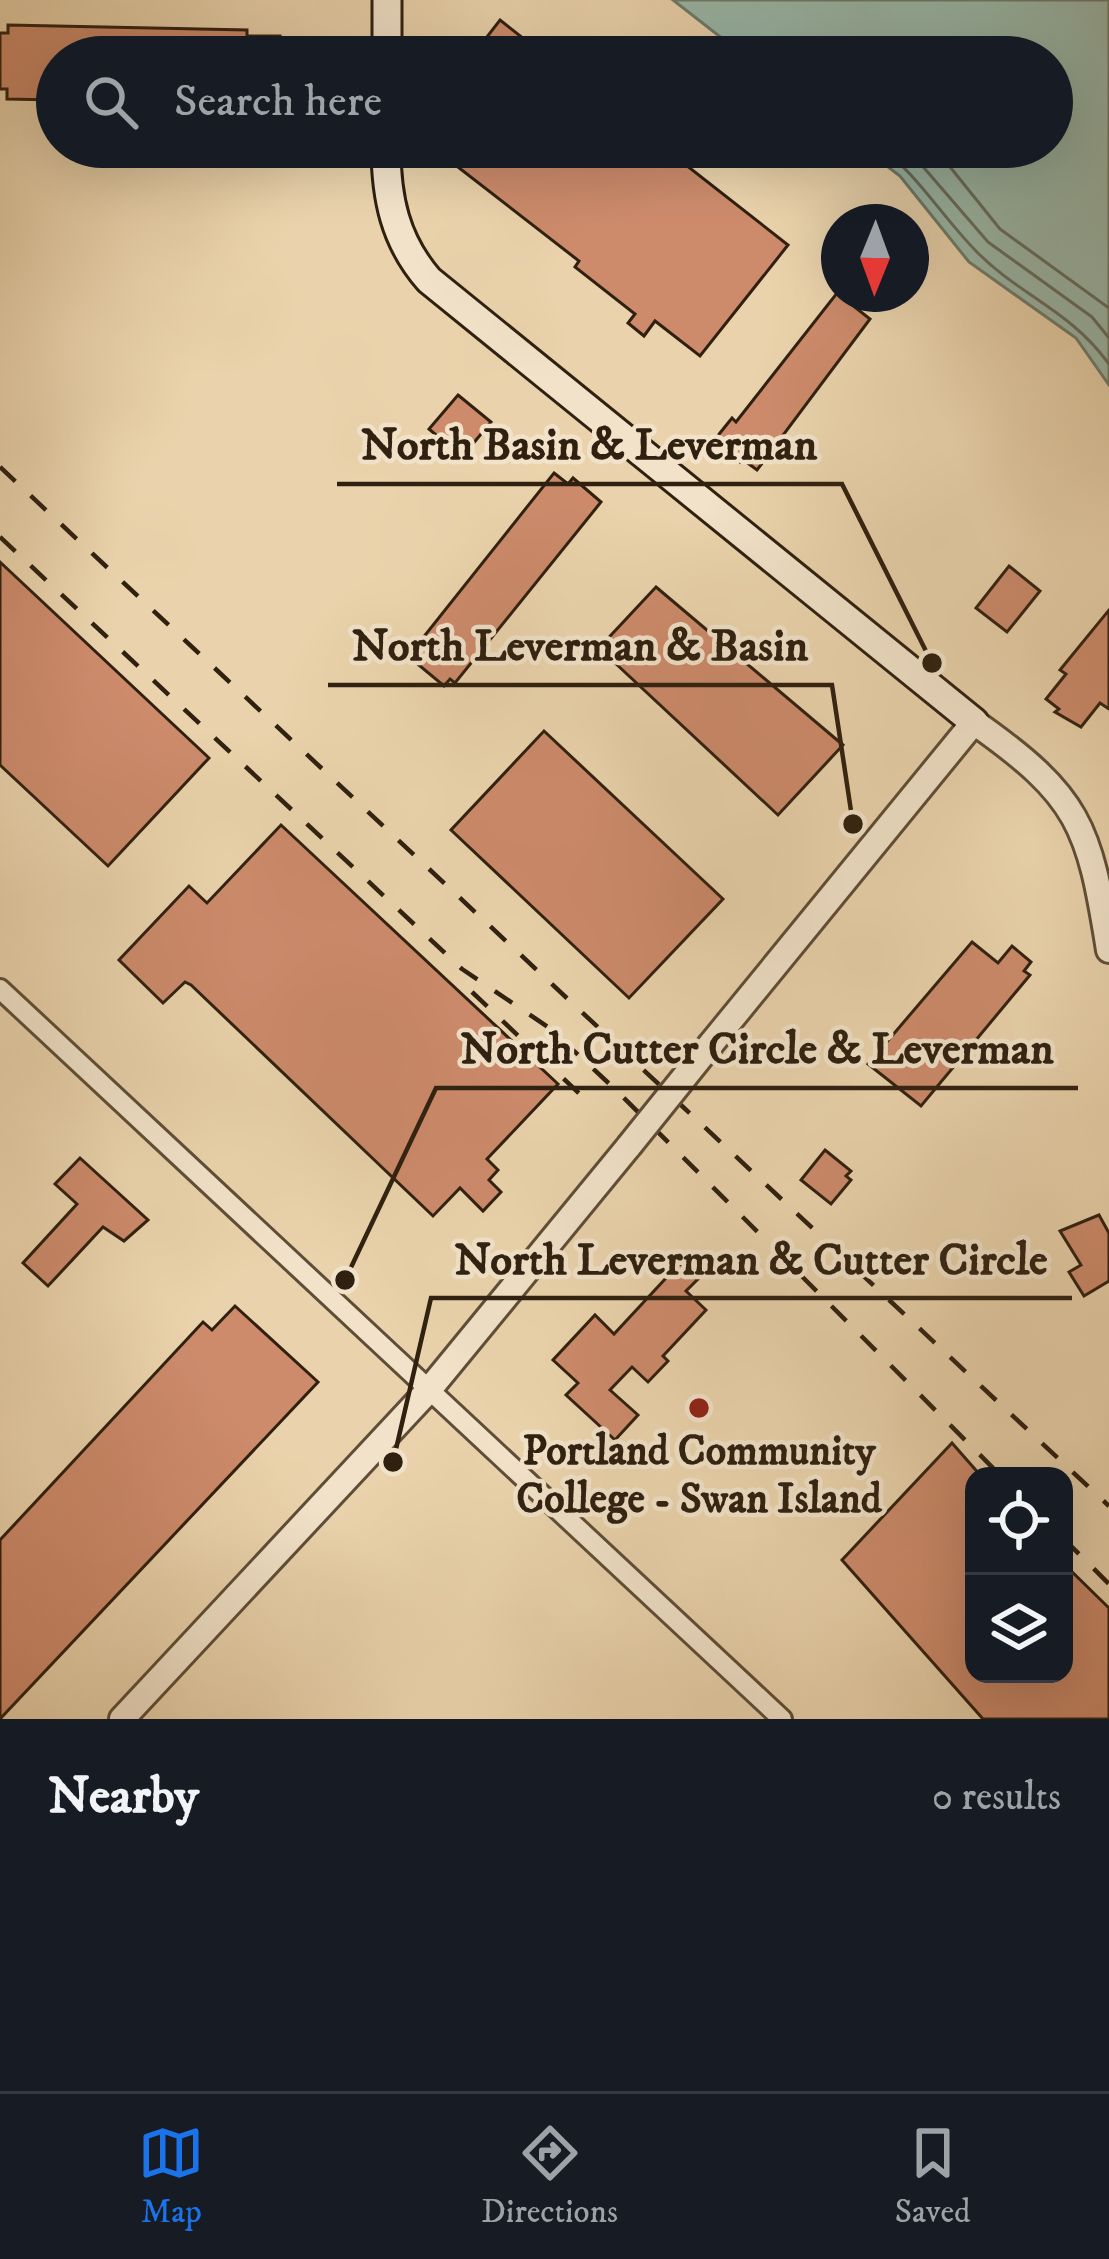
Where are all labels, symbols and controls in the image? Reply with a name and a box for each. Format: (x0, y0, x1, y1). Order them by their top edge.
search box (36, 36, 1073, 168)
icon: search (78, 69, 144, 135)
text: Search here (174, 74, 382, 130)
north arrow (821, 204, 929, 312)
callout: North Basin & Leverman (337, 403, 842, 484)
text: North Basin & Leverman (361, 418, 818, 474)
callout: North Leverman & Basin (328, 604, 832, 685)
text: North Leverman & Basin (352, 619, 809, 675)
callout: North Cutter Circle & Leverman (436, 1007, 1078, 1088)
text: North Cutter Circle & Leverman (460, 1022, 1054, 1078)
callout: North Leverman & Cutter Circle (431, 1217, 1072, 1298)
text: North Leverman & Cutter Circle (454, 1233, 1048, 1289)
marker: Portland Community College - Swan Island (686, 1395, 712, 1421)
place label: Portland Community College - Swan Island (516, 1426, 883, 1526)
map controls (965, 1467, 1073, 1683)
button: locate (965, 1467, 1073, 1575)
button: layers (965, 1575, 1073, 1683)
text: Nearby (48, 1765, 199, 1829)
text: 0 results (932, 1773, 1061, 1822)
tab: Map (138, 2120, 204, 2233)
tab: Directions (481, 2120, 618, 2233)
tab: Saved (895, 2120, 971, 2233)

